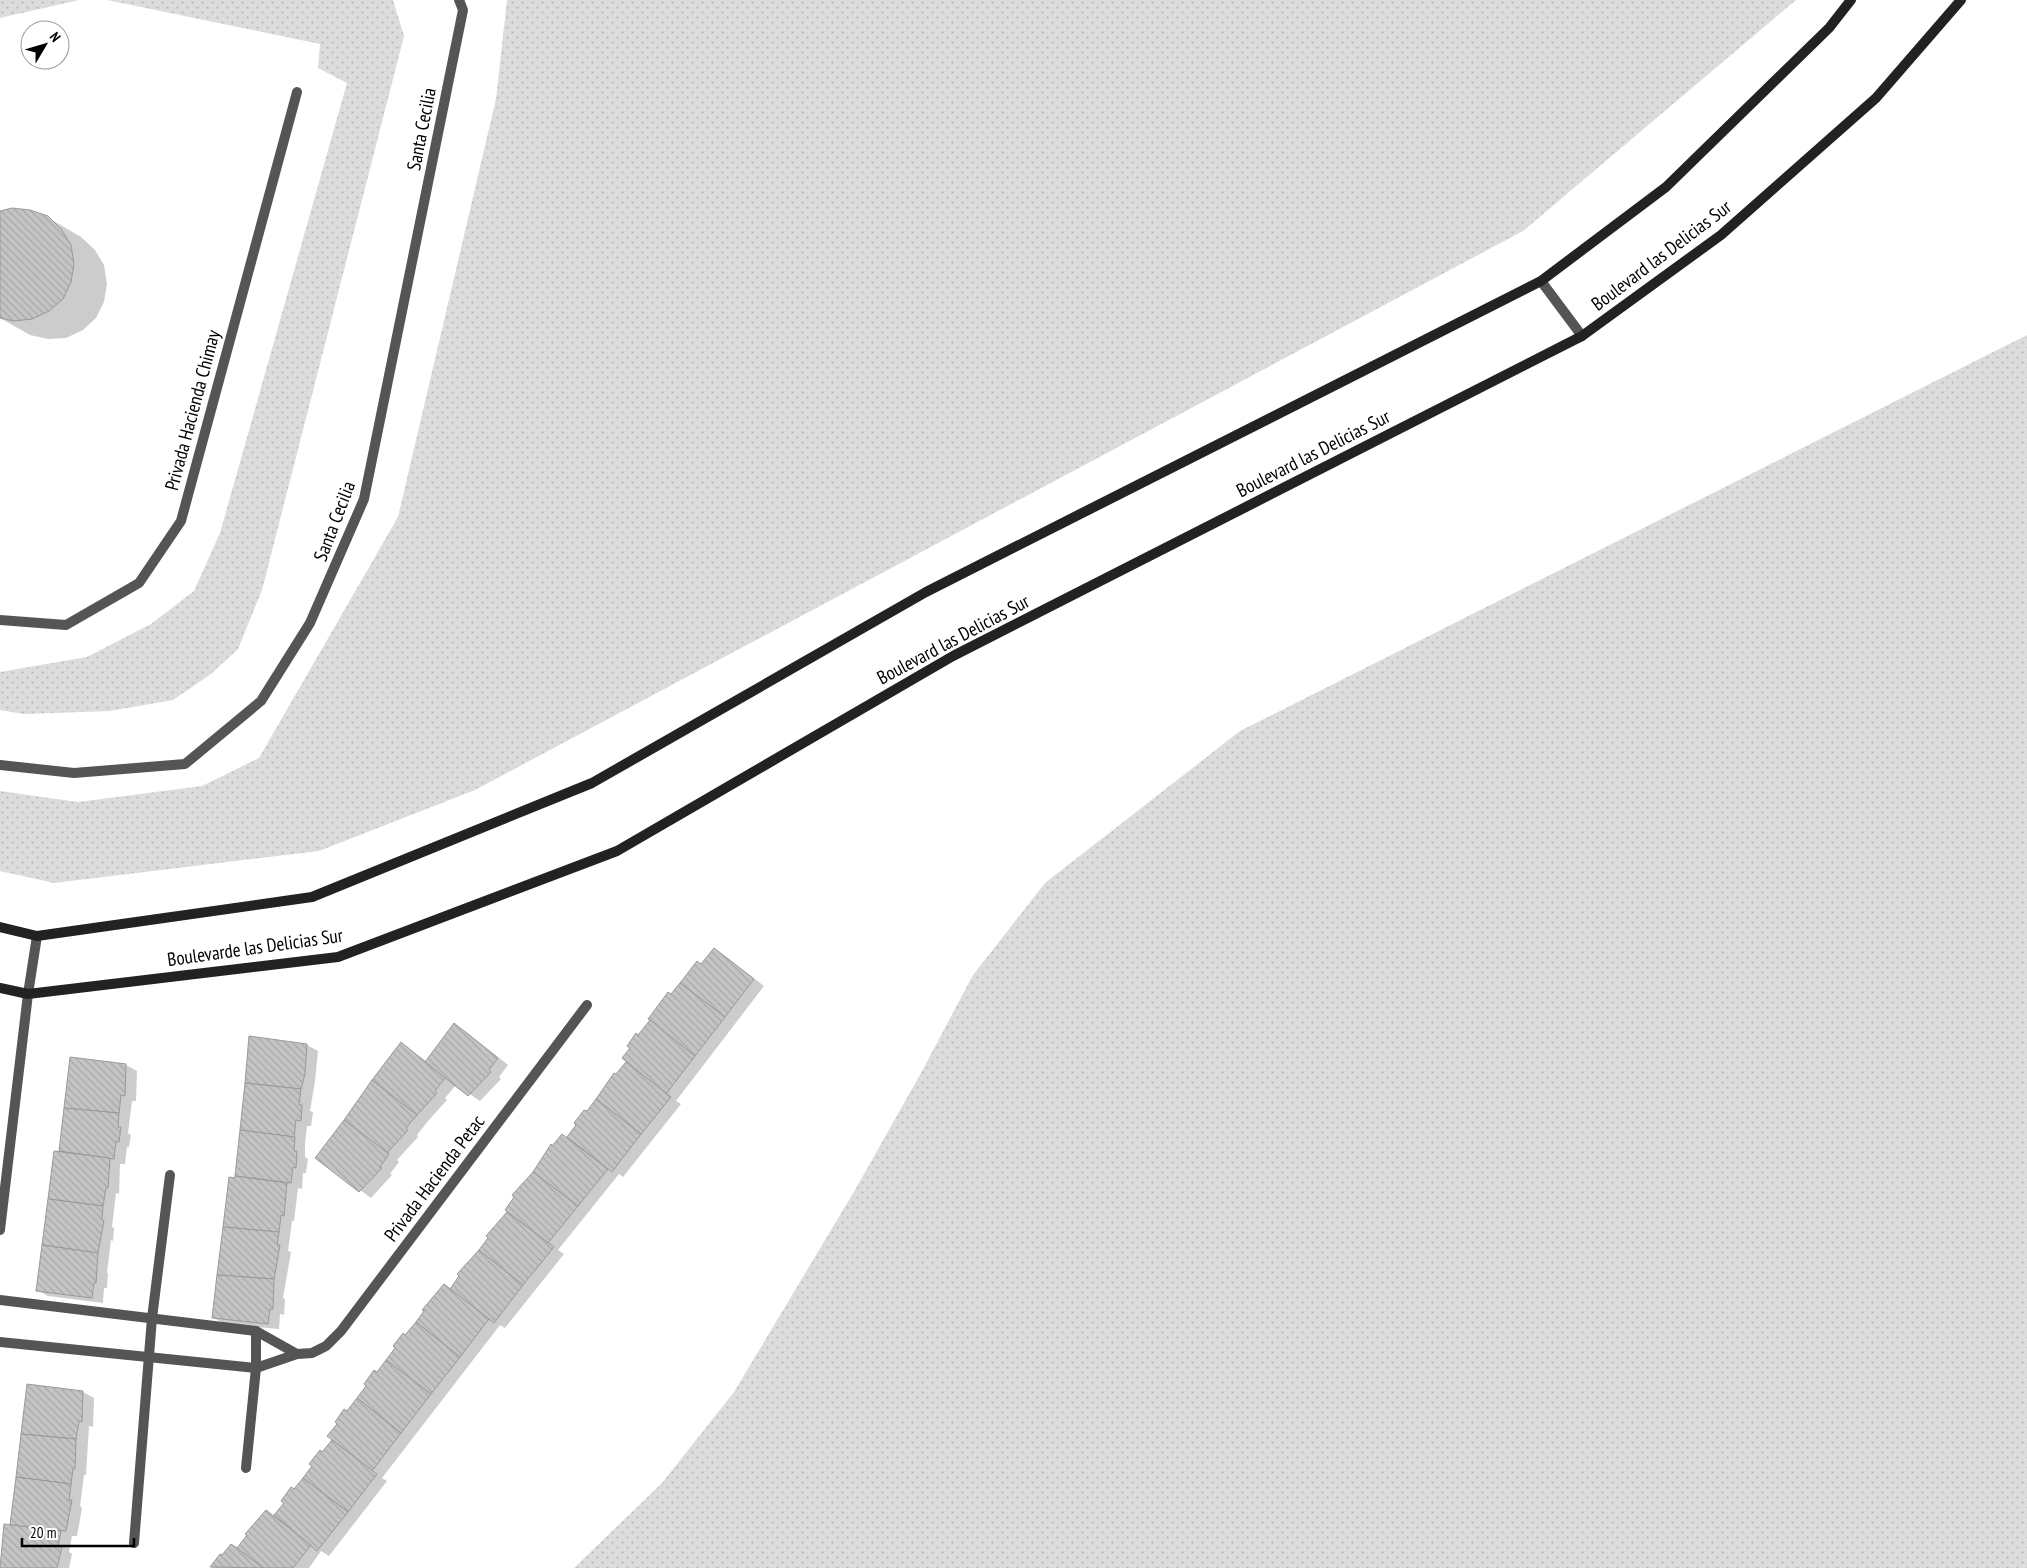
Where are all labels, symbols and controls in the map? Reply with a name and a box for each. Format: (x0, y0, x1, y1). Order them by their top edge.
north arrow (20, 20, 70, 70)
text: N (46, 28, 65, 46)
street label: Santa Cecilia (401, 86, 441, 172)
street label: Boulevard las Delicias Sur (1586, 194, 1736, 315)
street label: Privada Hacienda Chimay (159, 326, 225, 493)
street label: Boulevard las Delicias Sur (1232, 404, 1395, 502)
street label: Santa Cecilia (308, 478, 360, 564)
street label: Boulevard las Delicias Sur (873, 588, 1034, 689)
street label: Boulevarde las Delicias Sur (166, 923, 345, 971)
street label: Privada Hacienda Petac (379, 1110, 490, 1246)
scale bar (22, 1516, 135, 1548)
text: 20 m (30, 1523, 56, 1542)

